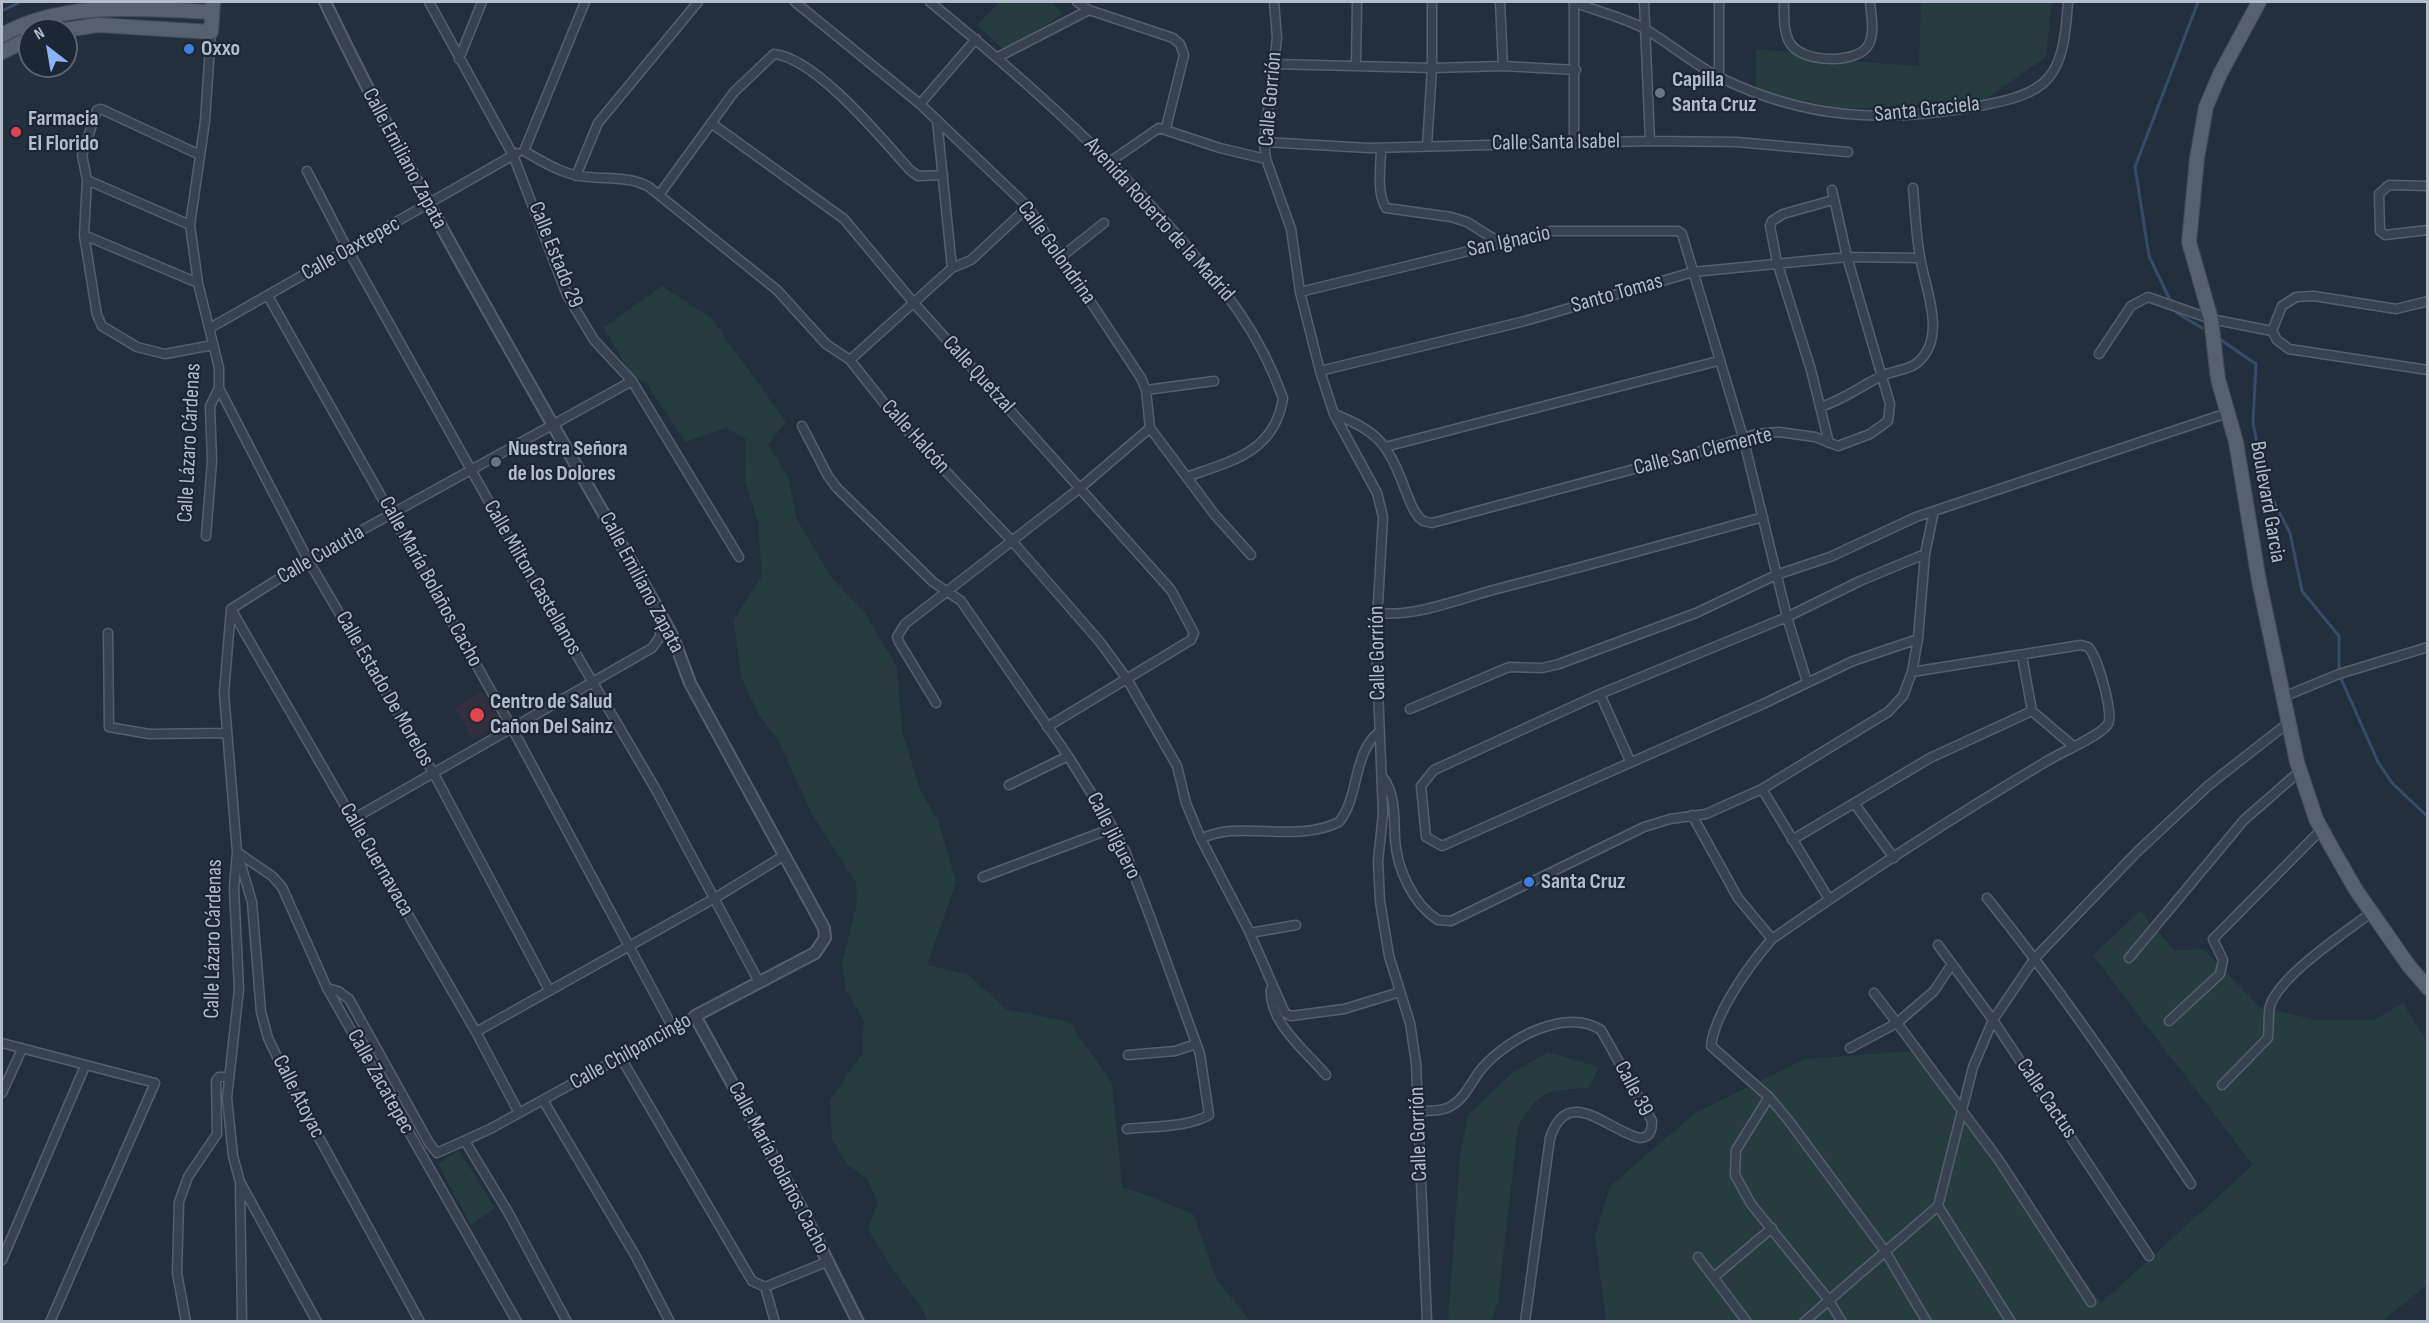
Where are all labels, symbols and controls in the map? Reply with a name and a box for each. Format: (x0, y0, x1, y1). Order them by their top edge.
north arrow (18, 18, 78, 78)
text: N (31, 24, 48, 44)
place label: Oxxo (201, 36, 240, 62)
marker: Oxxo (182, 42, 196, 56)
street label: Calle Gorrión (1254, 51, 1288, 147)
place label: Capilla Santa Cruz (1672, 67, 1757, 118)
street label: Calle Emiliano Zapata (356, 84, 452, 234)
marker: Capilla Santa Cruz (1653, 86, 1667, 100)
street label: Santa Graciela (1873, 91, 1981, 129)
place label: Farmacia El Florido (28, 106, 99, 158)
marker: Farmacia El Florido (9, 125, 23, 139)
street label: Calle Santa Isabel (1492, 129, 1620, 157)
street label: Avenida Roberto de la Madrid (1078, 133, 1240, 307)
street label: Calle Golondrina (1011, 196, 1101, 310)
street label: Calle Estado 29 (522, 198, 588, 312)
street label: Calle Oaxtepec (297, 211, 405, 287)
street label: San Ignacio (1465, 220, 1553, 264)
street label: Santo Tomas (1568, 268, 1666, 320)
street label: Calle Quetzal (936, 331, 1020, 419)
street label: Calle Lázaro Cárdenas (173, 363, 207, 523)
street label: Calle Halcón (875, 395, 955, 479)
street label: Calle San Clemente (1631, 422, 1775, 482)
place label: Nuestra Señora de los Dolores (508, 436, 628, 488)
street label: Boulevard Garcia (2243, 439, 2291, 565)
marker: Nuestra Señora de los Dolores (489, 455, 503, 469)
street label: Calle María Bolaños Cacho (372, 492, 488, 672)
street label: Calle Milton Castellanos (477, 496, 587, 660)
street label: Calle Emiliano Zapata (593, 508, 689, 658)
street label: Calle Cuautla (273, 520, 369, 590)
street label: Calle Gorrión (1364, 605, 1392, 701)
street label: Calle Estado De Morelos (329, 607, 439, 771)
place label: Centro de Salud Cañon Del Sainz (490, 689, 613, 740)
marker: Centro de Salud Cañon Del Sainz (468, 706, 486, 724)
street label: Calle Jilguero (1080, 788, 1146, 884)
street label: Calle Cuernavaca (333, 799, 419, 921)
street label: Calle Lázaro Cárdenas (199, 859, 229, 1019)
place label: Santa Cruz (1541, 869, 1626, 895)
marker: Santa Cruz (1522, 875, 1536, 889)
street label: Calle Chilpancingo (566, 1008, 696, 1096)
street label: Calle Zacatepec (340, 1025, 420, 1139)
street label: Calle Atoyac (266, 1051, 330, 1143)
street label: Calle Cactus (2010, 1054, 2082, 1144)
street label: Calle 39 (1608, 1057, 1658, 1121)
street label: Calle María Bolaños Cacho (722, 1078, 834, 1258)
street label: Calle Gorrión (1404, 1086, 1434, 1182)

